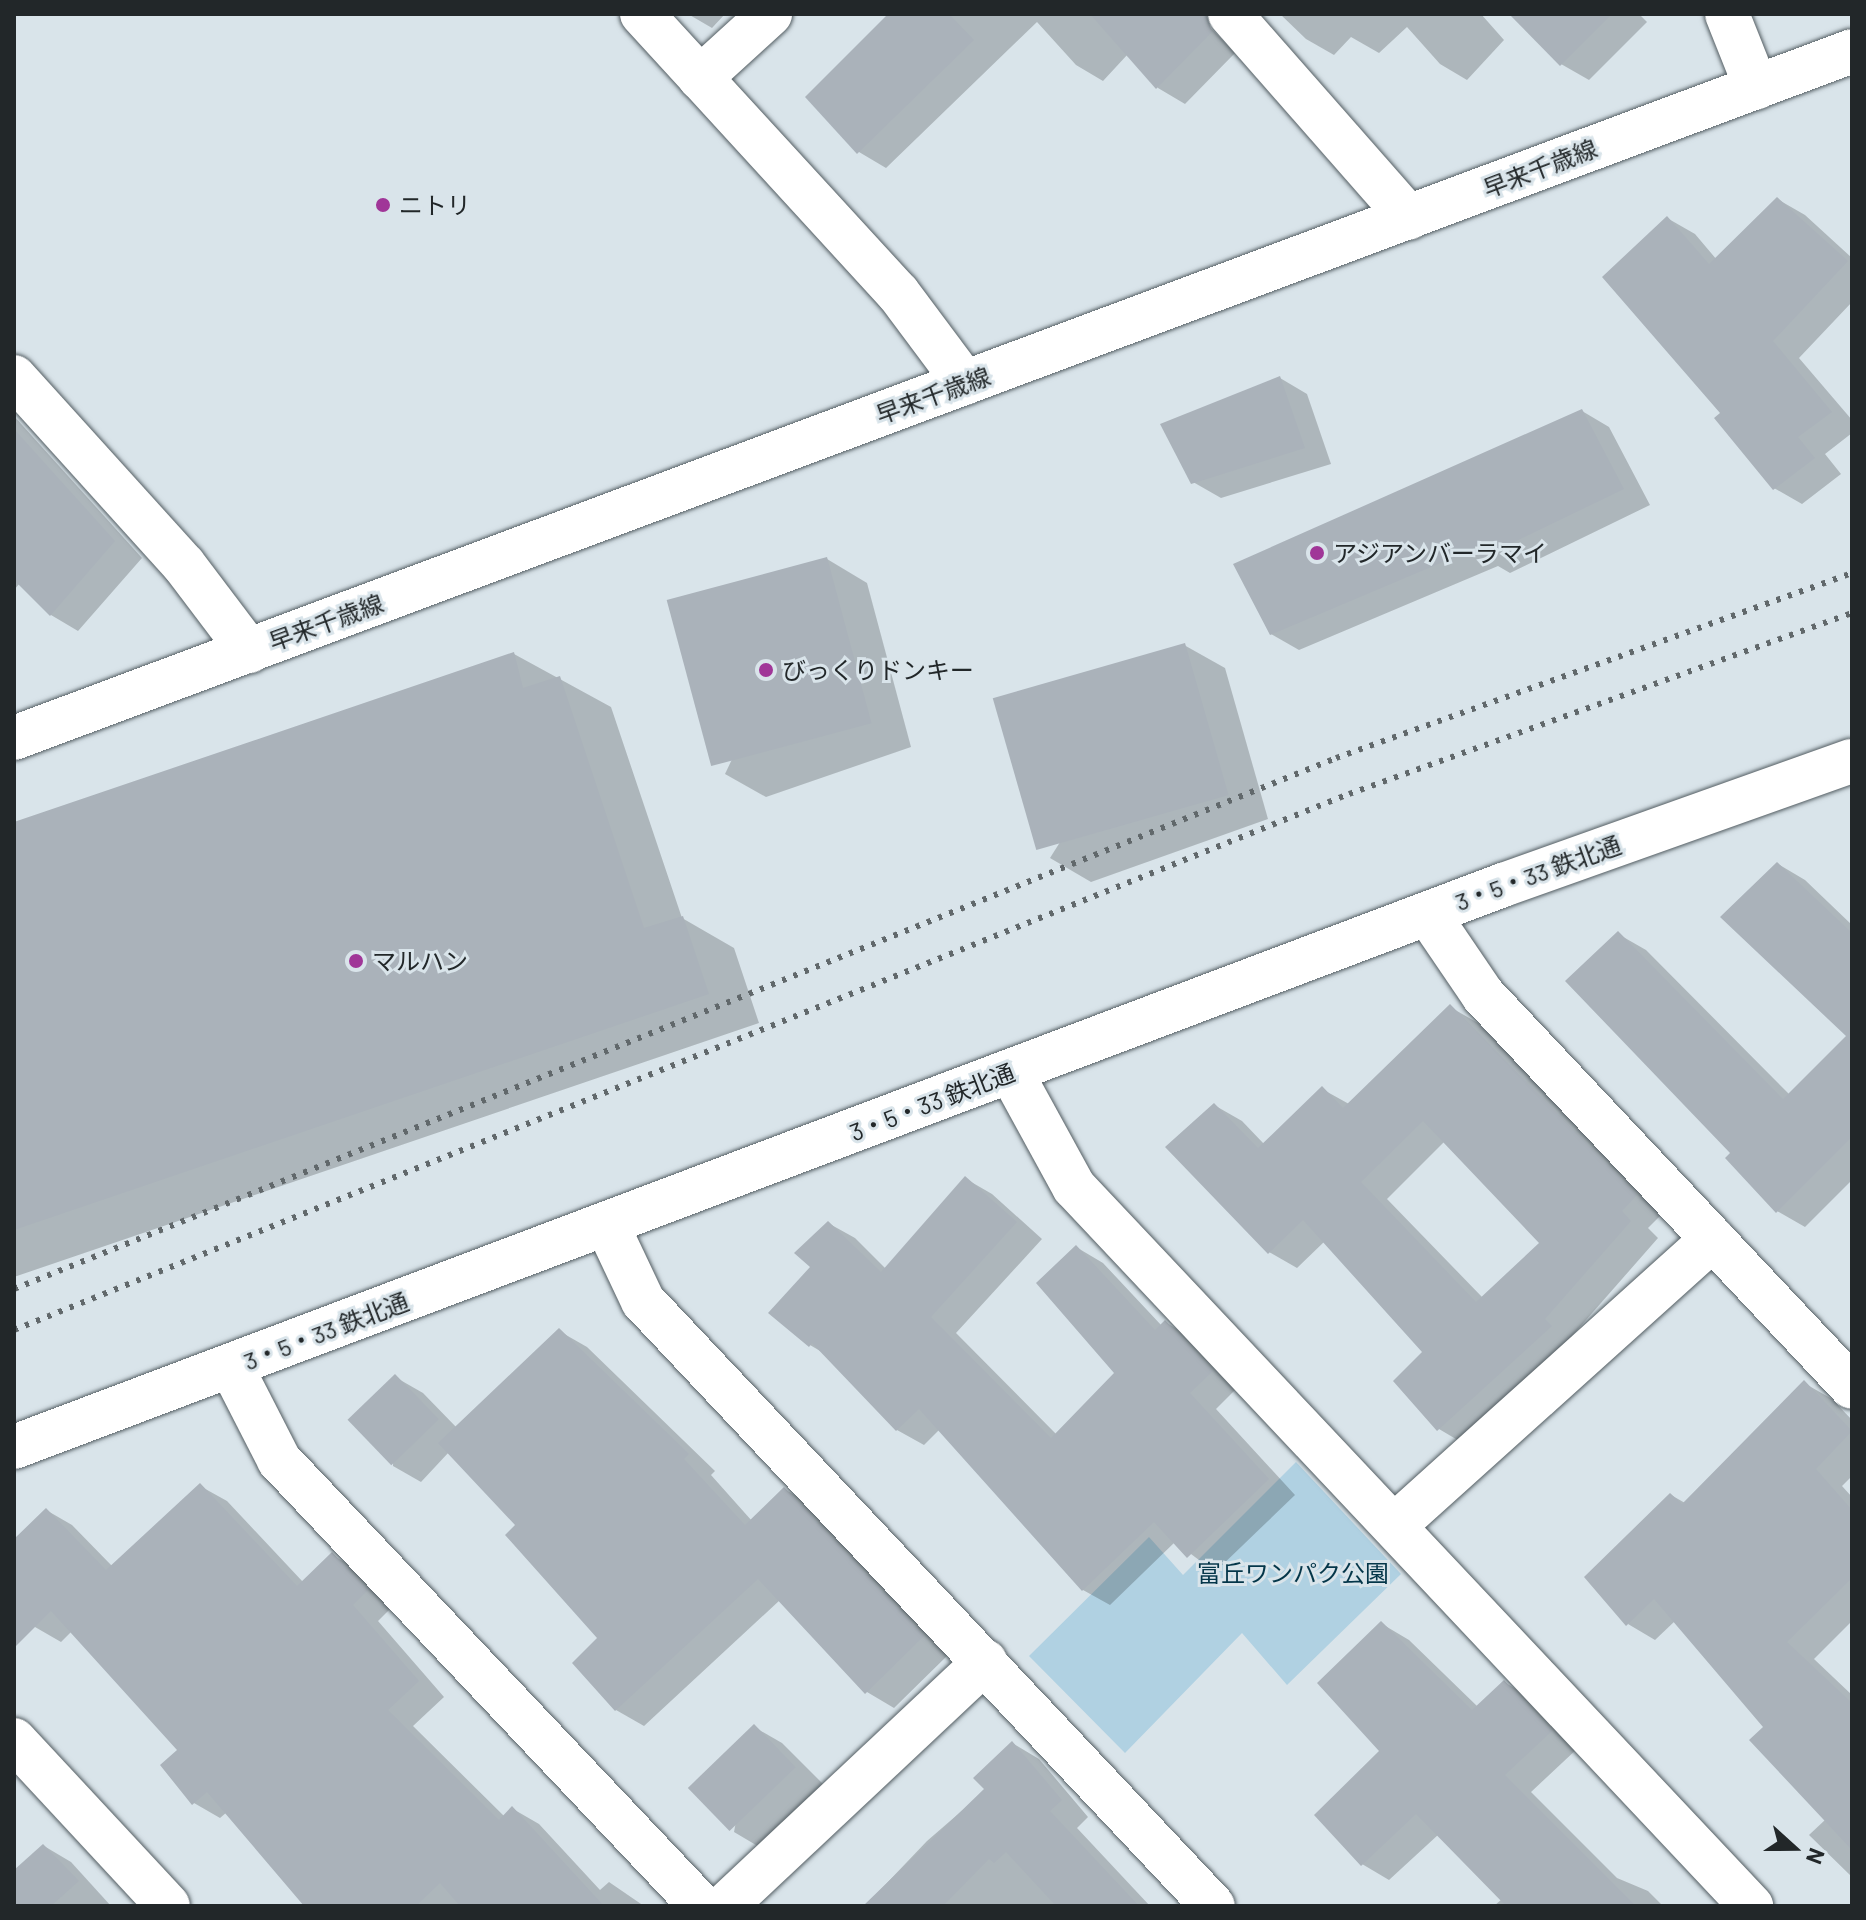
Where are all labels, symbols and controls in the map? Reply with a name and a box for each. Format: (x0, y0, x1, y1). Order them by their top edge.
street label: 早来千歳線 (1479, 133, 1601, 203)
place label: ニトリ (399, 191, 471, 219)
marker: ニトリ (374, 196, 392, 214)
street label: 早来千歳線 (872, 361, 994, 429)
place label: アジアンバーラマイ (1333, 539, 1549, 567)
marker: アジアンバーラマイ (1308, 544, 1326, 562)
street label: 早来千歳線 (265, 588, 387, 656)
place label: びっくりドンキー (782, 656, 974, 684)
marker: びっくりドンキー (757, 661, 775, 679)
street label: 3・5・33 鉄北通 (1451, 830, 1625, 916)
place label: マルハン (372, 947, 468, 975)
marker: マルハン (347, 952, 365, 970)
street label: 3・5・33 鉄北通 (846, 1057, 1018, 1147)
street label: 3・5・33 鉄北通 (240, 1286, 412, 1376)
park label: 富丘ワンパク公園 (1197, 1559, 1389, 1587)
north arrow (1754, 1808, 1834, 1888)
text: N (1802, 1845, 1831, 1868)

